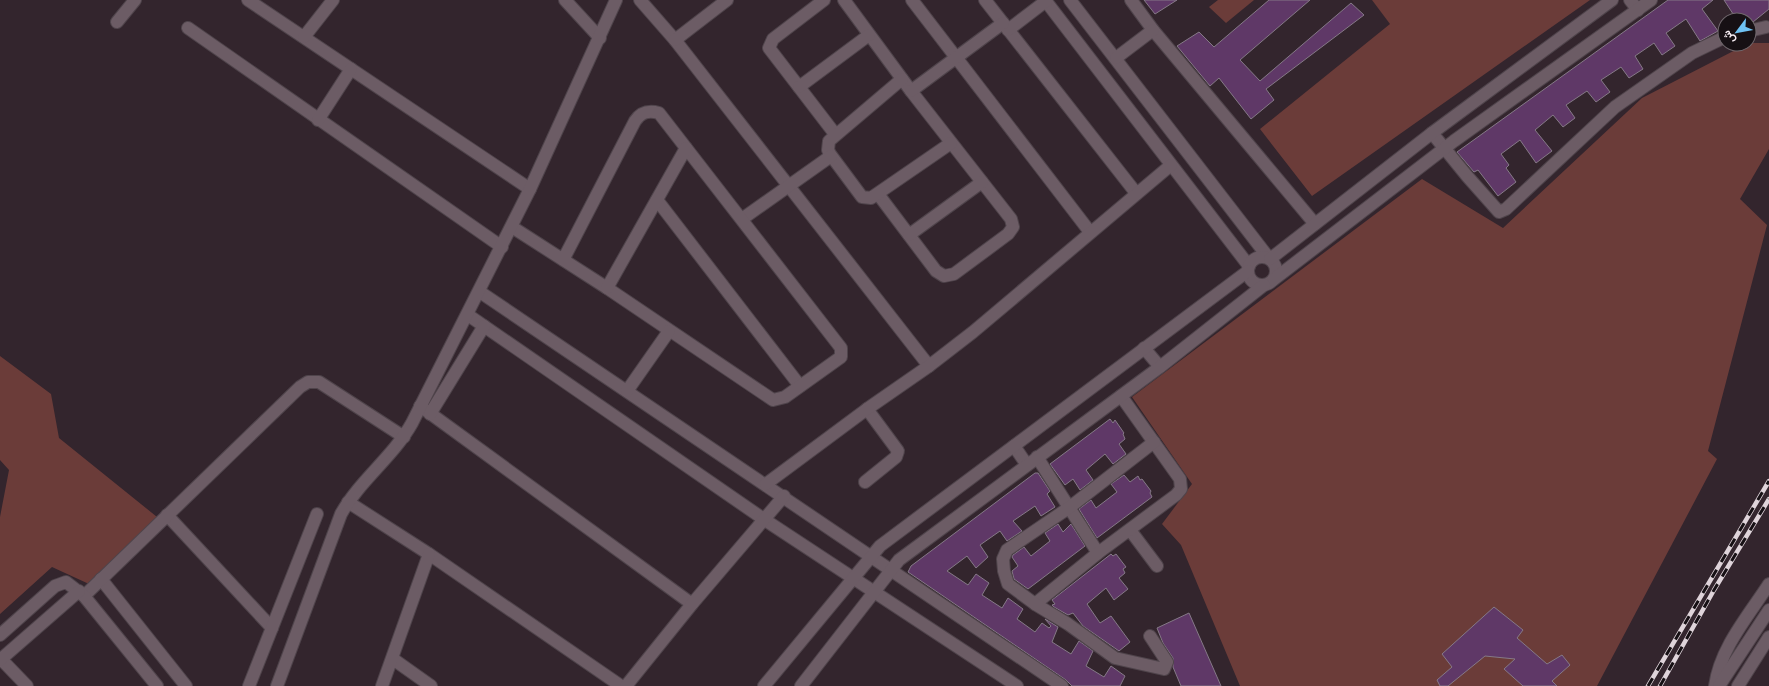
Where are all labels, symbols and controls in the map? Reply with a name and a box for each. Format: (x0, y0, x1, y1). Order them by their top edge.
north arrow (1717, 12, 1757, 52)
text: ش (1718, 28, 1738, 47)

